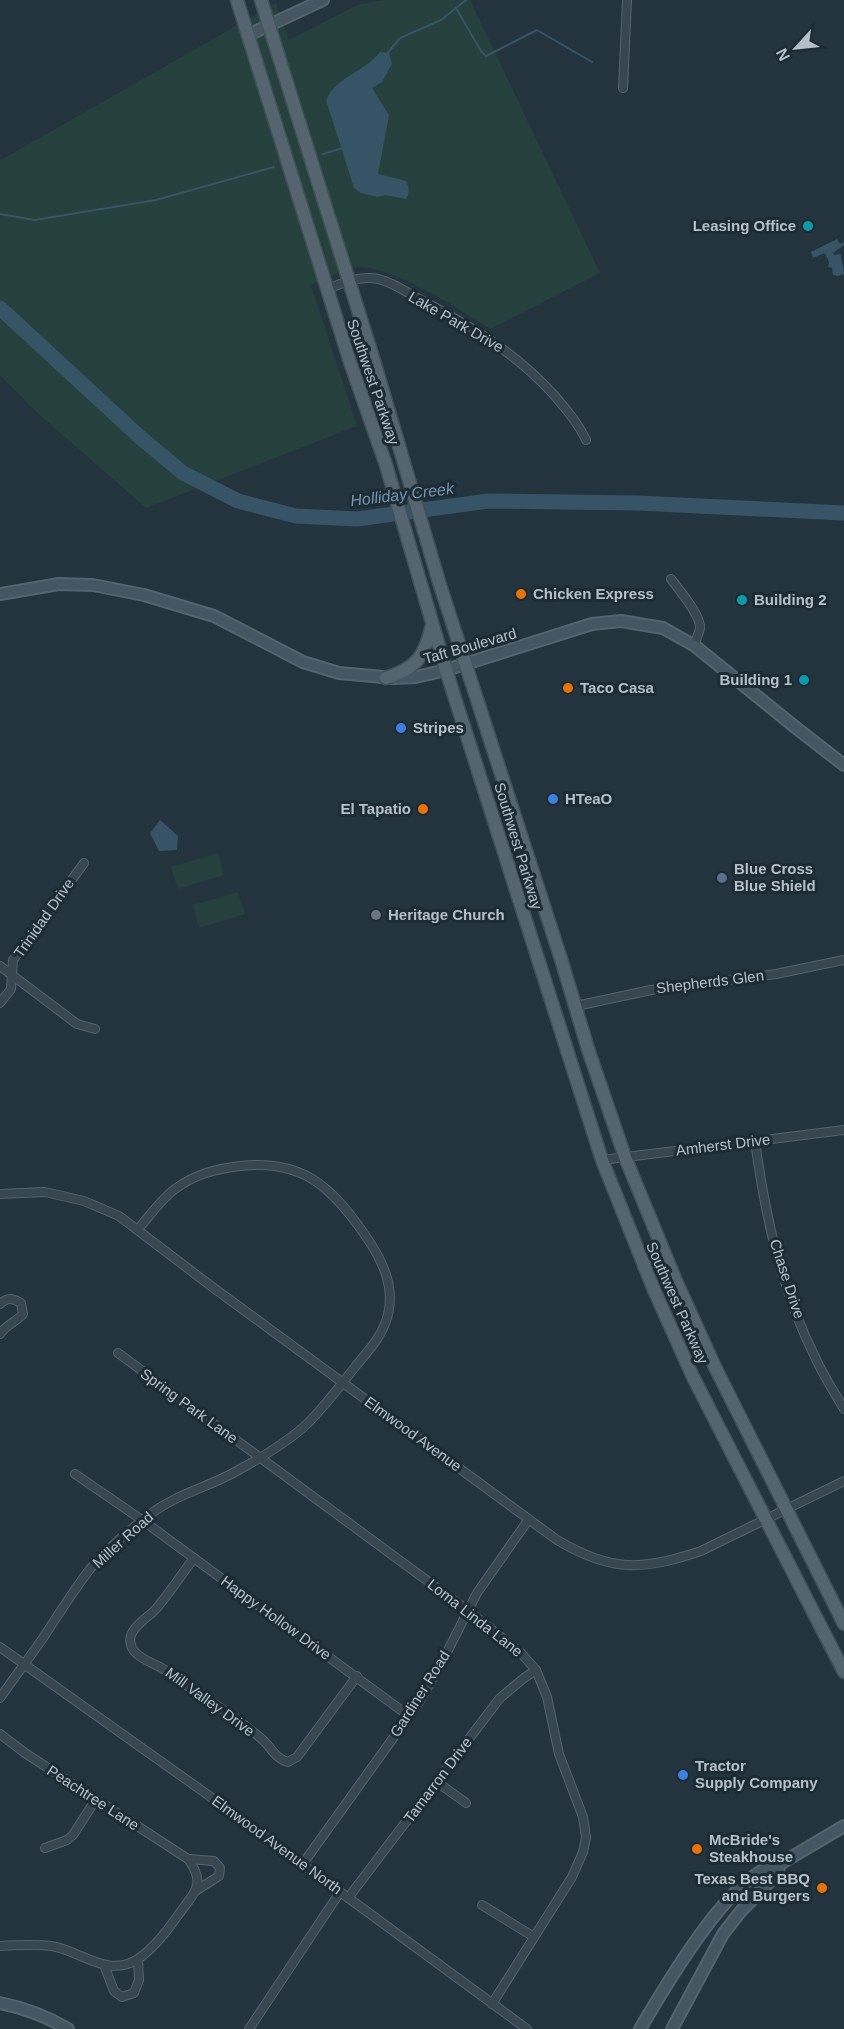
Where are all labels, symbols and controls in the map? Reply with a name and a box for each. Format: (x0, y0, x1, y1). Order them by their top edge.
north arrow (766, 18, 826, 78)
text: N (773, 46, 793, 64)
place label: Leasing Office (693, 217, 796, 234)
marker: Leasing Office (801, 219, 815, 233)
street label: Lake Park Drive (406, 288, 507, 356)
street label: Southwest Parkway (344, 317, 403, 447)
water label: Holliday Creek (349, 480, 456, 509)
place label: Chicken Express (533, 585, 654, 602)
marker: Chicken Express (514, 587, 528, 601)
place label: Building 2 (754, 591, 827, 608)
marker: Building 2 (735, 593, 749, 607)
street label: Taft Boulevard (421, 624, 518, 667)
place label: Building 1 (720, 671, 792, 688)
marker: Building 1 (797, 673, 811, 687)
place label: Taco Casa (580, 679, 655, 696)
marker: Taco Casa (561, 681, 575, 695)
place label: Stripes (413, 719, 464, 736)
marker: Stripes (394, 721, 408, 735)
street label: Southwest Parkway (491, 780, 546, 912)
place label: HTeaO (565, 790, 613, 807)
marker: HTeaO (546, 792, 560, 806)
place label: El Tapatio (340, 800, 411, 817)
marker: El Tapatio (416, 802, 430, 816)
place label: Blue Cross Blue Shield (734, 860, 816, 894)
marker: Blue Cross Blue Shield (715, 871, 729, 885)
street label: Trinidad Drive (10, 875, 77, 961)
place label: Heritage Church (388, 906, 505, 923)
marker: Heritage Church (369, 908, 383, 922)
street label: Shepherds Glen (655, 966, 765, 997)
street label: Amherst Drive (675, 1130, 771, 1159)
street label: Chase Drive (767, 1237, 808, 1321)
street label: Southwest Parkway (643, 1239, 712, 1367)
street label: Spring Park Lane (137, 1365, 241, 1447)
street label: Elmwood Avenue (362, 1393, 465, 1474)
street label: Miller Road (89, 1508, 157, 1571)
street label: Happy Hollow Drive (218, 1572, 335, 1663)
street label: Loma Linda Lane (424, 1575, 526, 1660)
street label: Gardiner Road (386, 1648, 453, 1740)
street label: Mill Valley Drive (163, 1664, 258, 1740)
street label: Tamarron Drive (400, 1734, 475, 1826)
place label: Tractor Supply Company (695, 1757, 818, 1791)
street label: Peachtree Lane (44, 1762, 142, 1834)
marker: Tractor Supply Company (676, 1768, 690, 1782)
street label: Elmwood Avenue North (209, 1792, 346, 1897)
place label: McBride's Steakhouse (709, 1831, 793, 1865)
marker: McBride's Steakhouse (690, 1842, 704, 1856)
place label: Texas Best BBQ and Burgers (694, 1870, 810, 1904)
marker: Texas Best BBQ and Burgers (815, 1881, 829, 1895)

